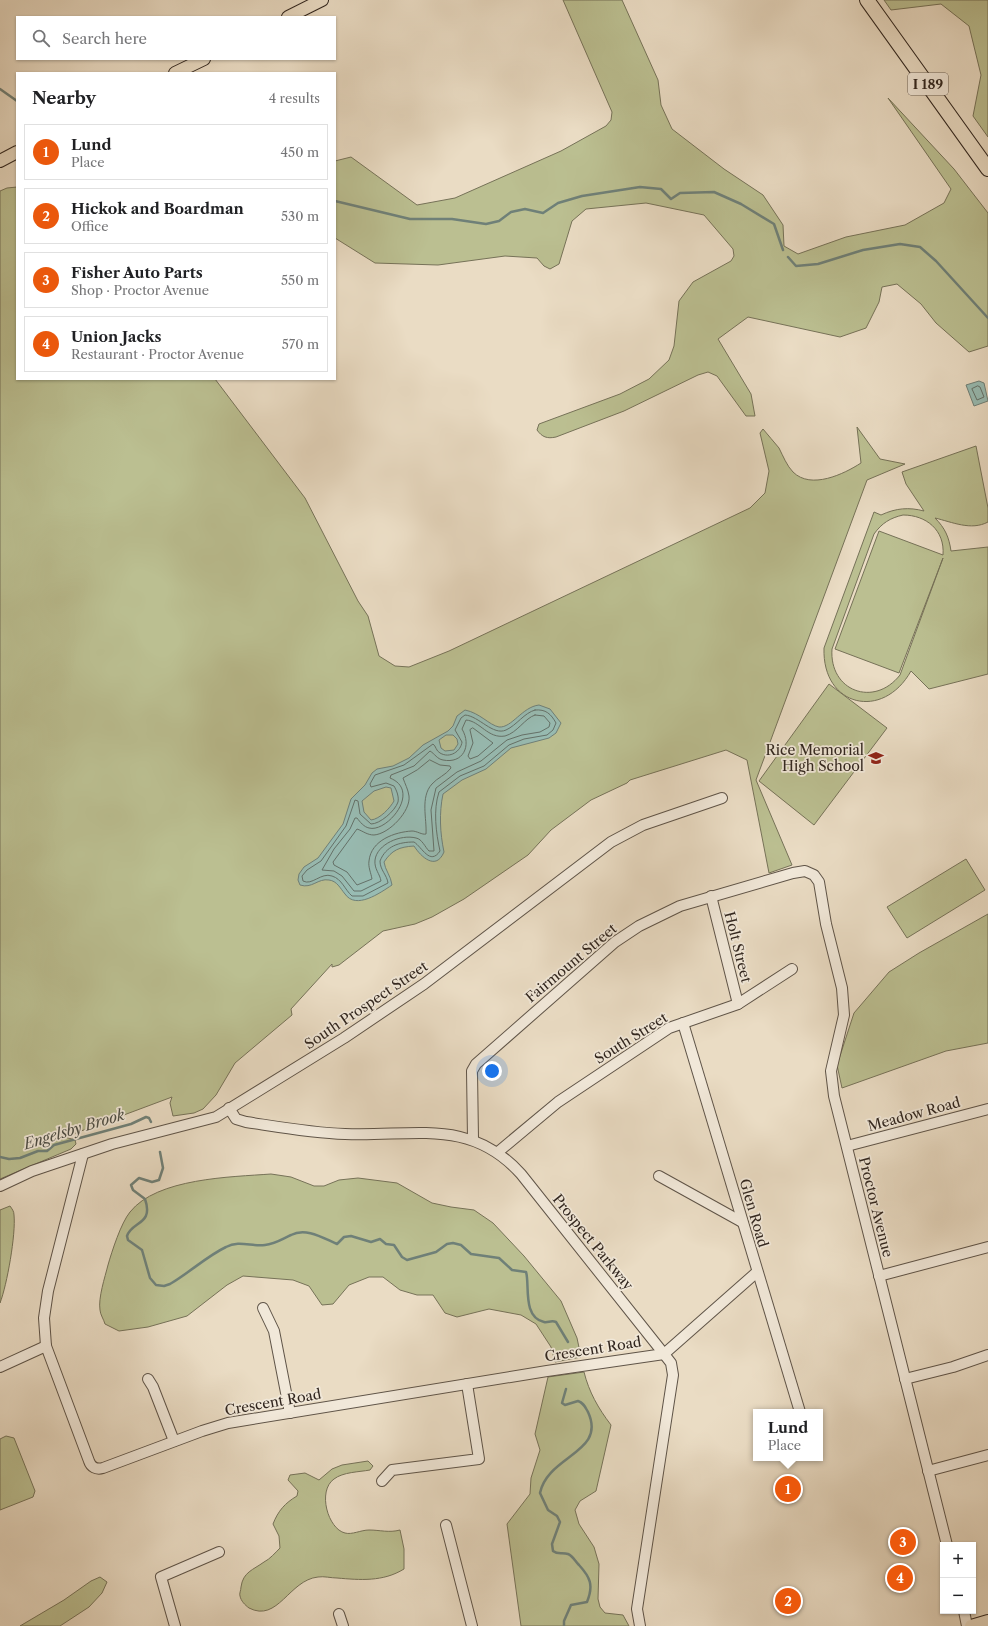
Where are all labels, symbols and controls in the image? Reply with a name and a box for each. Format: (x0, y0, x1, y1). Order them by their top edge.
search box (16, 16, 336, 60)
icon: search (30, 27, 52, 49)
text: Search here (62, 29, 147, 48)
road number: I 189 (908, 73, 948, 95)
text: Nearby (32, 88, 96, 108)
text: 4 results (269, 90, 320, 106)
text: Lund (71, 135, 112, 154)
text: 1 (43, 144, 49, 160)
text: 450 m (281, 144, 319, 160)
text: Place (71, 154, 104, 170)
text: Hickok and Boardman (71, 199, 244, 218)
text: 2 (42, 208, 50, 224)
text: 530 m (281, 208, 319, 224)
text: Office (71, 218, 108, 234)
text: Fisher Auto Parts (71, 263, 203, 282)
text: 3 (42, 272, 50, 288)
text: 550 m (281, 272, 319, 288)
text: Shop · Proctor Avenue (71, 282, 209, 298)
text: Union Jacks (71, 327, 162, 346)
text: 4 (42, 336, 50, 352)
text: 570 m (282, 336, 319, 352)
text: Restaurant · Proctor Avenue (71, 346, 244, 362)
place label: Rice Memorial High School (766, 741, 864, 775)
school or university icon: Rice Memorial High School (867, 749, 885, 767)
street label: Holt Street (720, 910, 756, 985)
street label: Fairmount Street (522, 920, 620, 1006)
street label: South Prospect Street (301, 957, 431, 1053)
street label: South Street (591, 1008, 671, 1068)
your location (482, 1061, 502, 1081)
street label: Meadow Road (866, 1093, 963, 1135)
water label: Engelsby Brook (20, 1105, 127, 1154)
street label: Proctor Avenue (855, 1155, 897, 1259)
street label: Glen Road (736, 1177, 772, 1250)
street label: Prospect Parkway (549, 1190, 637, 1294)
street label: Crescent Road (543, 1332, 643, 1366)
street label: Crescent Road (223, 1385, 323, 1419)
popup (753, 1409, 823, 1461)
text: Lund (768, 1418, 808, 1437)
text: Place (768, 1437, 801, 1453)
pin: 1 (775, 1474, 801, 1504)
pin: 3 (890, 1527, 916, 1557)
map controls (940, 1542, 976, 1614)
button: + (940, 1542, 976, 1578)
pin: 4 (887, 1563, 913, 1593)
button: − (940, 1578, 976, 1614)
pin: 2 (775, 1586, 801, 1616)

